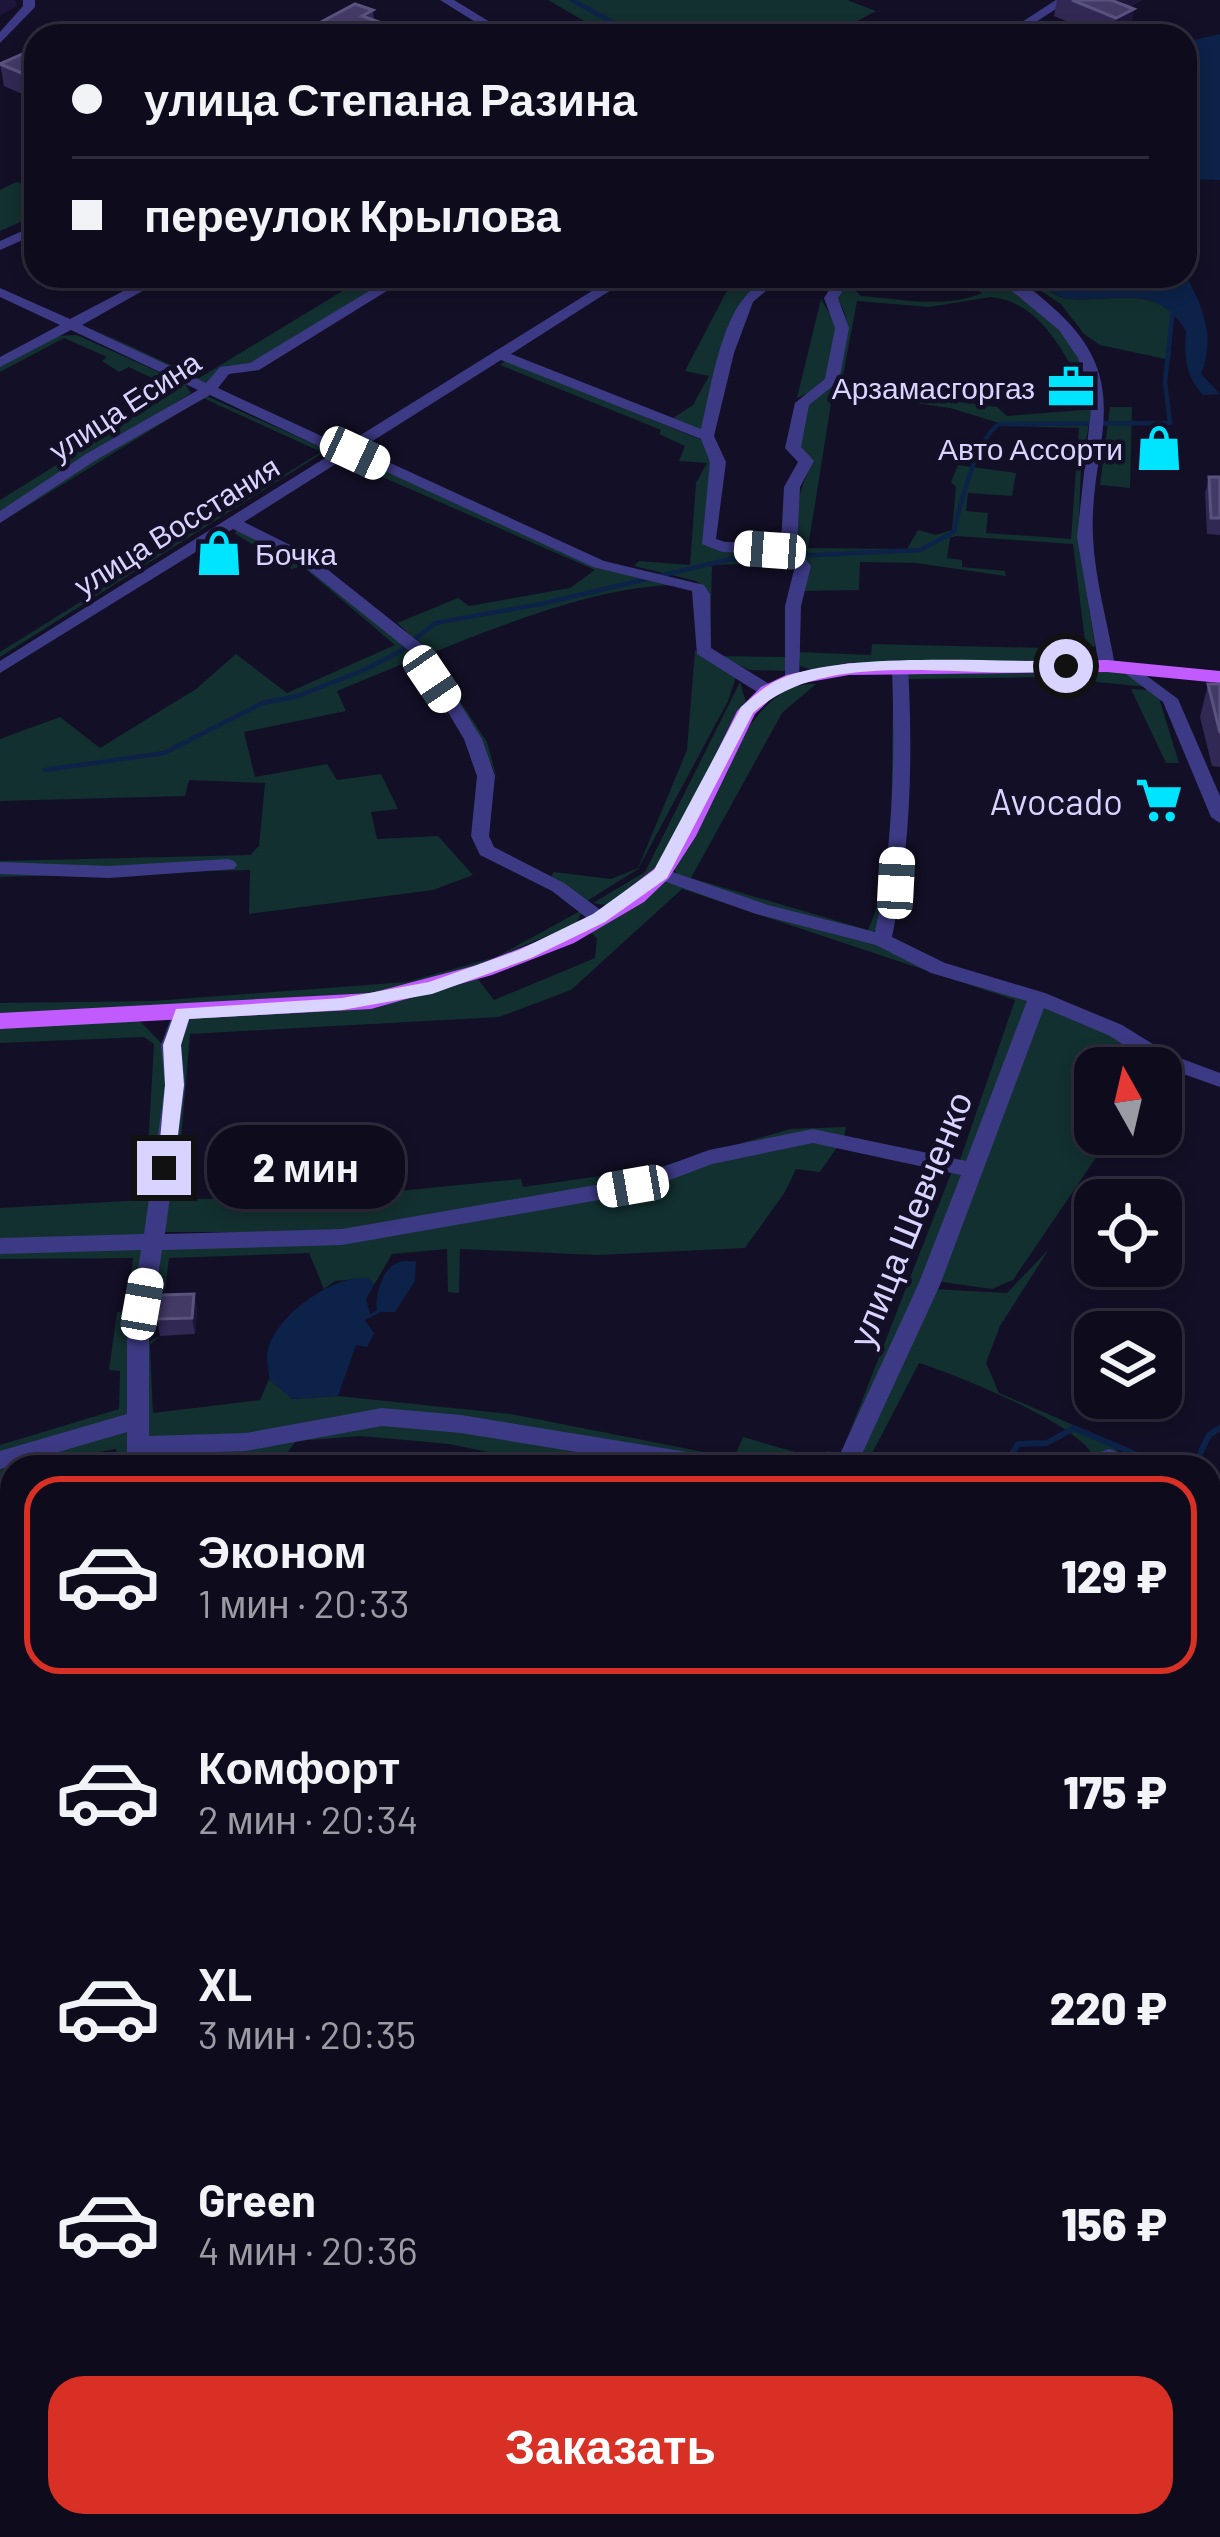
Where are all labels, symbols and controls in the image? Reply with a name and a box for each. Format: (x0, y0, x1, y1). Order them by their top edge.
text: улица Степана Разина (144, 71, 637, 125)
text: переулок Крылова (144, 187, 561, 241)
street label: улица Есина (42, 343, 207, 467)
office icon: Арзамасгоргаз (1046, 362, 1096, 412)
place label: Арзамасгоргаз (832, 369, 1035, 405)
car (315, 421, 395, 485)
shop icon: Авто Ассорти (1134, 423, 1184, 473)
place label: Авто Ассорти (938, 430, 1123, 466)
street label: улица Восстания (67, 448, 285, 602)
shop icon: Бочка (194, 528, 244, 578)
car (733, 530, 807, 570)
place label: Бочка (255, 535, 337, 571)
car (397, 639, 467, 719)
route start (1039, 639, 1093, 693)
supermarket icon: Avocado (1134, 775, 1184, 825)
place label: Avocado (990, 779, 1123, 822)
car (876, 846, 916, 920)
north arrow (1074, 1047, 1182, 1155)
map controls (1074, 1047, 1182, 1419)
street label: улица Шевченко (838, 1085, 981, 1353)
callout: 2 мин (206, 1126, 404, 1210)
route end (137, 1141, 191, 1195)
text: 2 мин (253, 1143, 359, 1190)
car (594, 1162, 672, 1210)
button: locate (1074, 1179, 1182, 1287)
car (118, 1265, 166, 1343)
button: layers (1074, 1311, 1182, 1419)
icon: car (54, 1521, 162, 1629)
text: Эконом (198, 1523, 367, 1577)
text: 129 ₽ (1061, 1548, 1167, 1602)
text: 1 мин · 20:33 (198, 1579, 410, 1626)
icon: car (54, 1737, 162, 1845)
text: Комфорт (198, 1739, 400, 1793)
text: 175 ₽ (1063, 1764, 1167, 1818)
text: 2 мин · 20:34 (198, 1795, 418, 1842)
icon: car (54, 1953, 162, 2061)
text: XL (198, 1956, 252, 2010)
text: 220 ₽ (1050, 1980, 1167, 2034)
text: 3 мин · 20:35 (198, 2010, 416, 2057)
icon: car (54, 2169, 162, 2277)
text: Green (198, 2172, 316, 2226)
text: 156 ₽ (1061, 2196, 1167, 2250)
text: 4 мин · 20:36 (198, 2226, 418, 2273)
button: Заказать (48, 2376, 1173, 2514)

